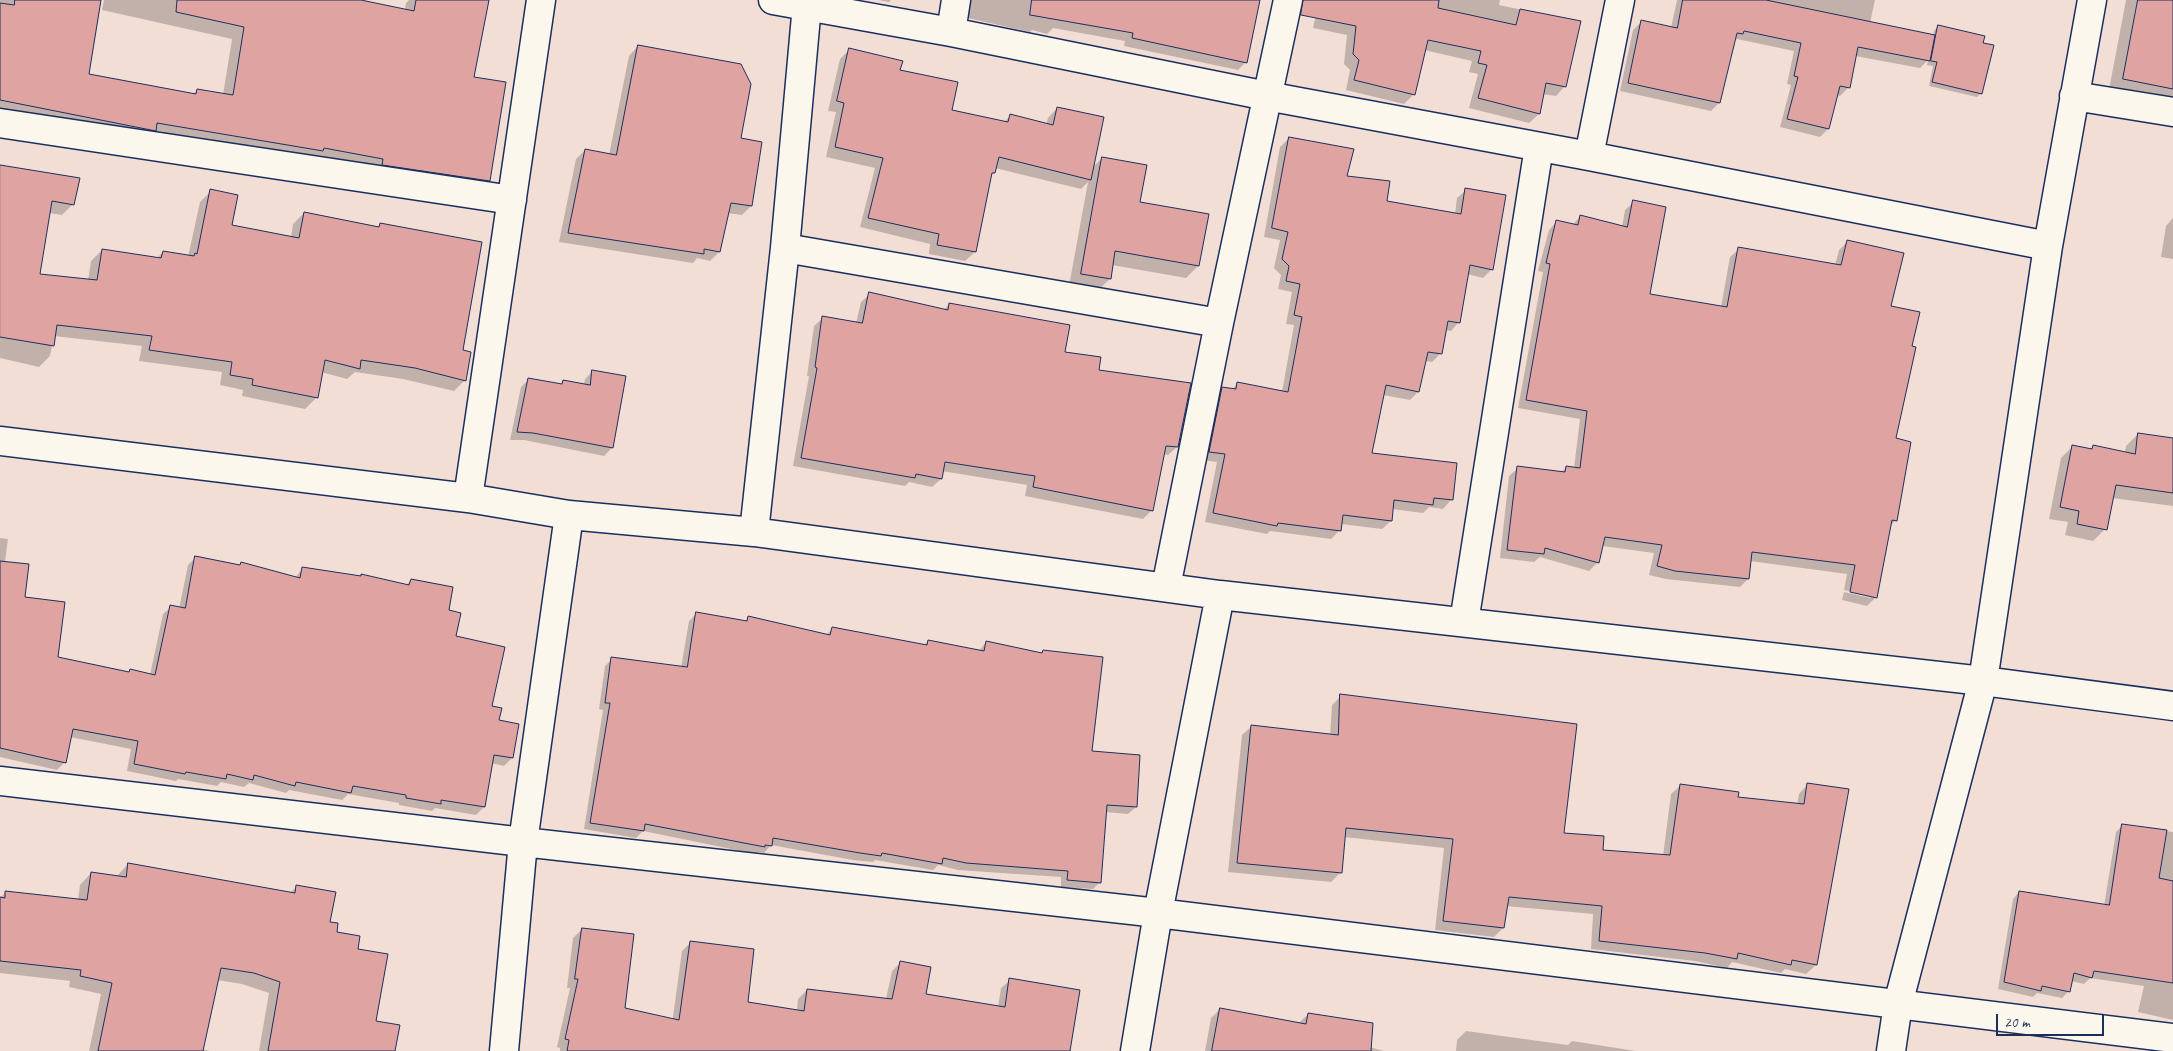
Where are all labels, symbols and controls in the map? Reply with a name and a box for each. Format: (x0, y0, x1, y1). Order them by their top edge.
scale bar (1998, 1004, 2106, 1036)
text: 20 m (2004, 1013, 2030, 1032)

